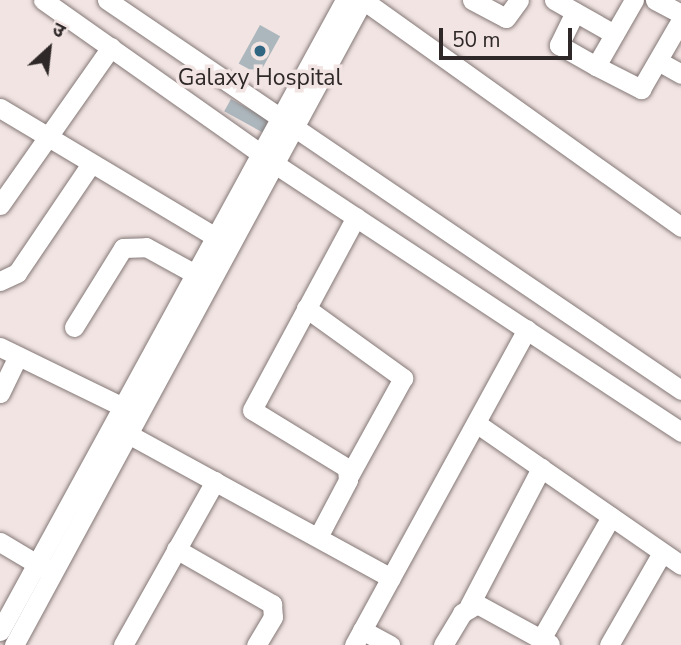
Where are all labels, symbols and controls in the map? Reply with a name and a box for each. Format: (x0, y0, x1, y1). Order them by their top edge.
north arrow (14, 14, 84, 84)
scale bar (443, 14, 576, 58)
text: उ (48, 16, 69, 44)
text: 50 m (452, 26, 501, 54)
marker: Galaxy Hospital (250, 41, 270, 61)
place label: Galaxy Hospital (178, 64, 342, 92)

